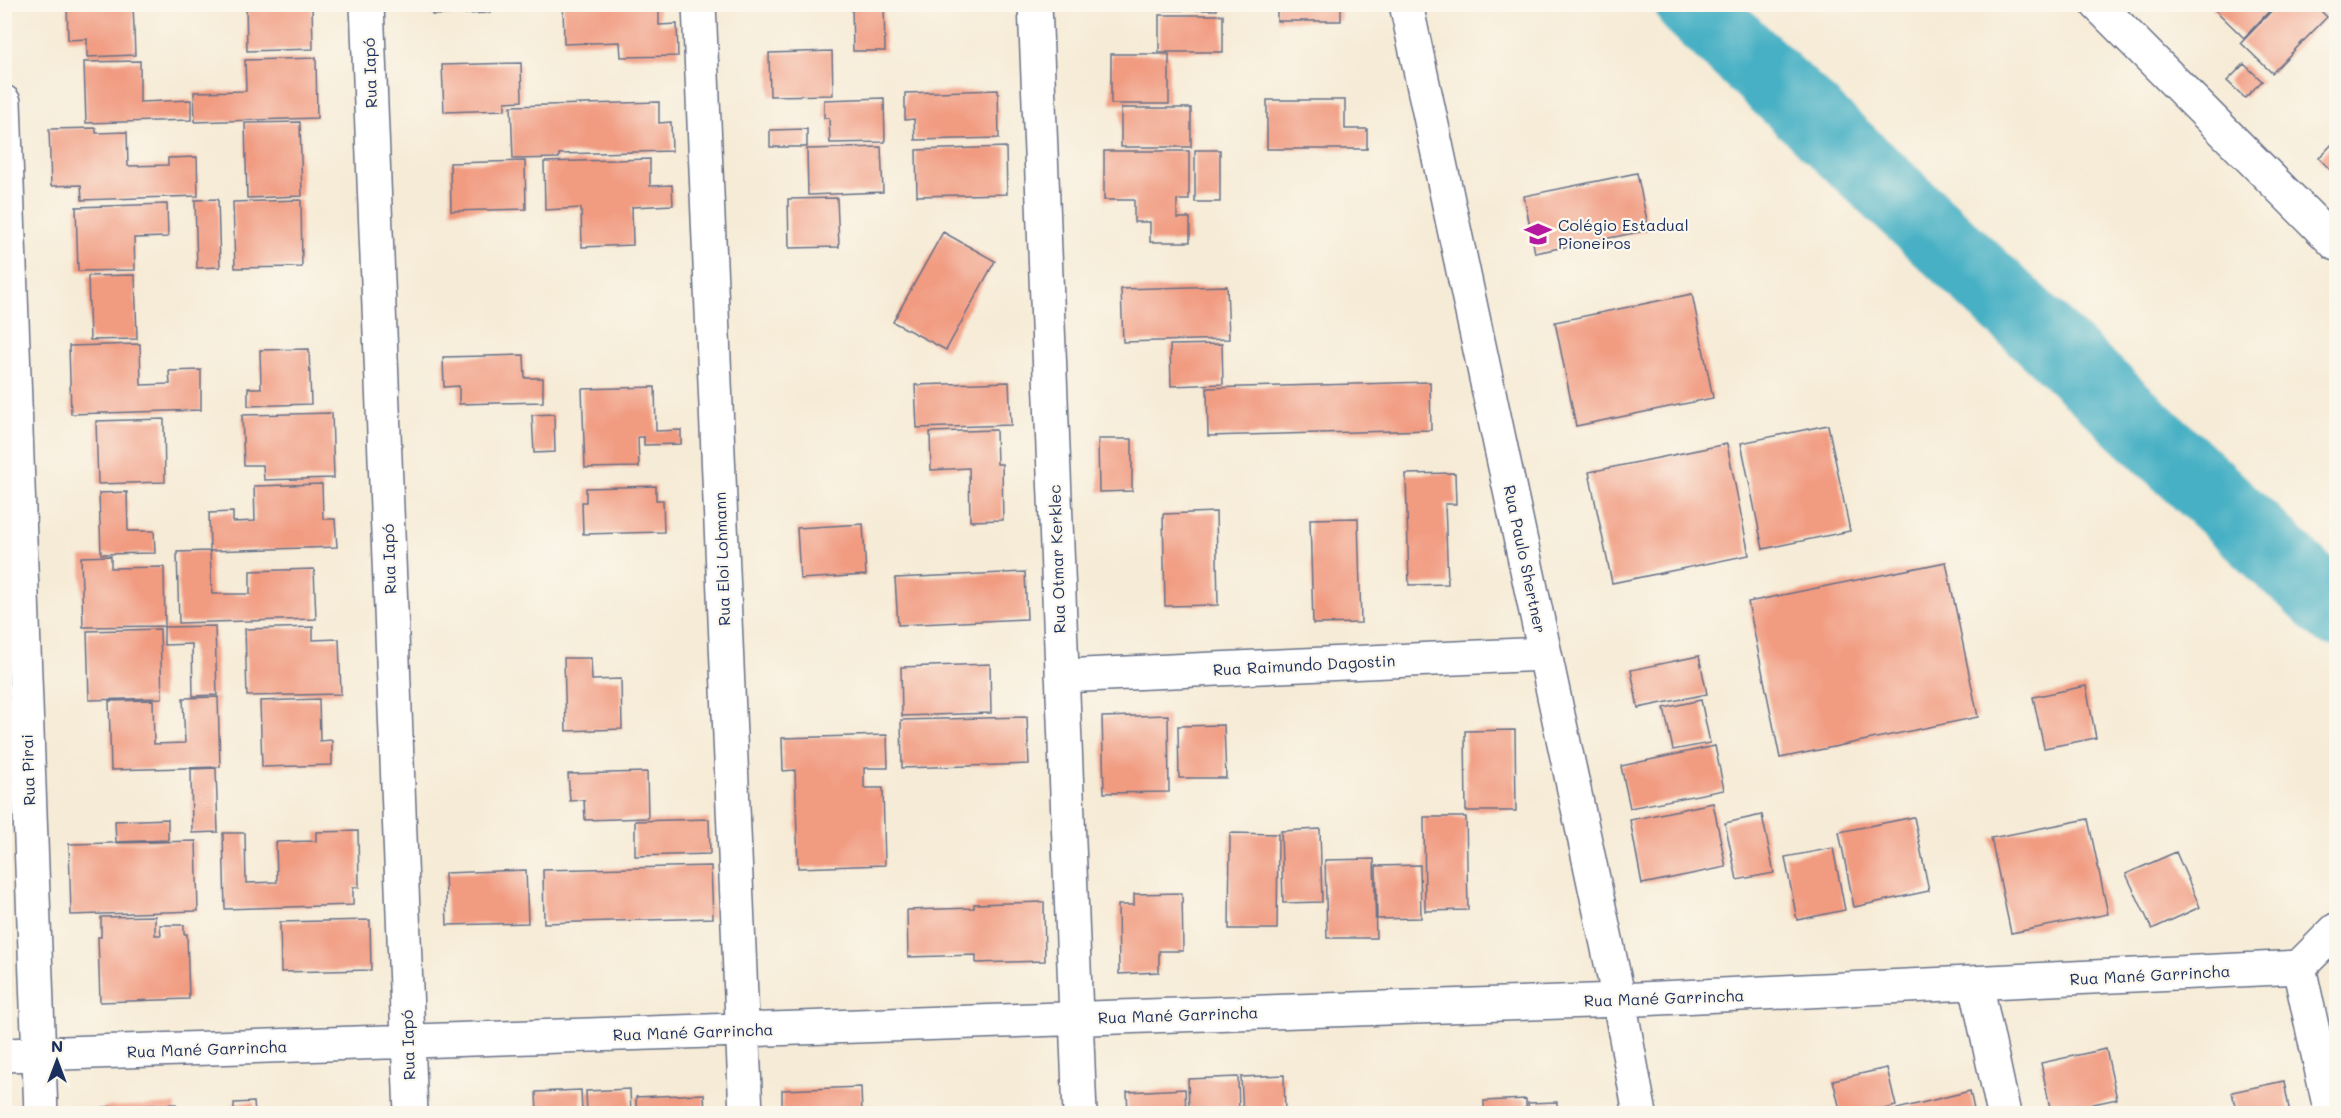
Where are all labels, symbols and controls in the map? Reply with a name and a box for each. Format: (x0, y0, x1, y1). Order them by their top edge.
street label: Rua Iapó (358, 37, 381, 109)
place label: Colégio Estadual Pioneiros (1558, 214, 1689, 253)
school or university icon: Colégio Estadual Pioneiros (1523, 219, 1553, 249)
street label: Rua Paulo Shertner (1500, 483, 1551, 635)
street label: Rua Otmar Kerklec (1043, 484, 1070, 634)
street label: Rua Eloi Lohmann (709, 492, 734, 626)
street label: Rua Iapó (377, 523, 400, 595)
street label: Rua Raimundo Dagostin (1212, 649, 1396, 680)
street label: Rua Pirai (16, 734, 39, 806)
street label: Rua Mané Garrincha (2069, 960, 2231, 989)
street label: Rua Mané Garrincha (1583, 984, 1745, 1011)
street label: Rua Mané Garrincha (1097, 1001, 1259, 1028)
street label: Rua Iapó (396, 1009, 419, 1081)
street label: Rua Mané Garrincha (612, 1018, 774, 1045)
north arrow (27, 1031, 87, 1091)
text: N (51, 1035, 63, 1056)
street label: Rua Mané Garrincha (126, 1035, 288, 1062)

